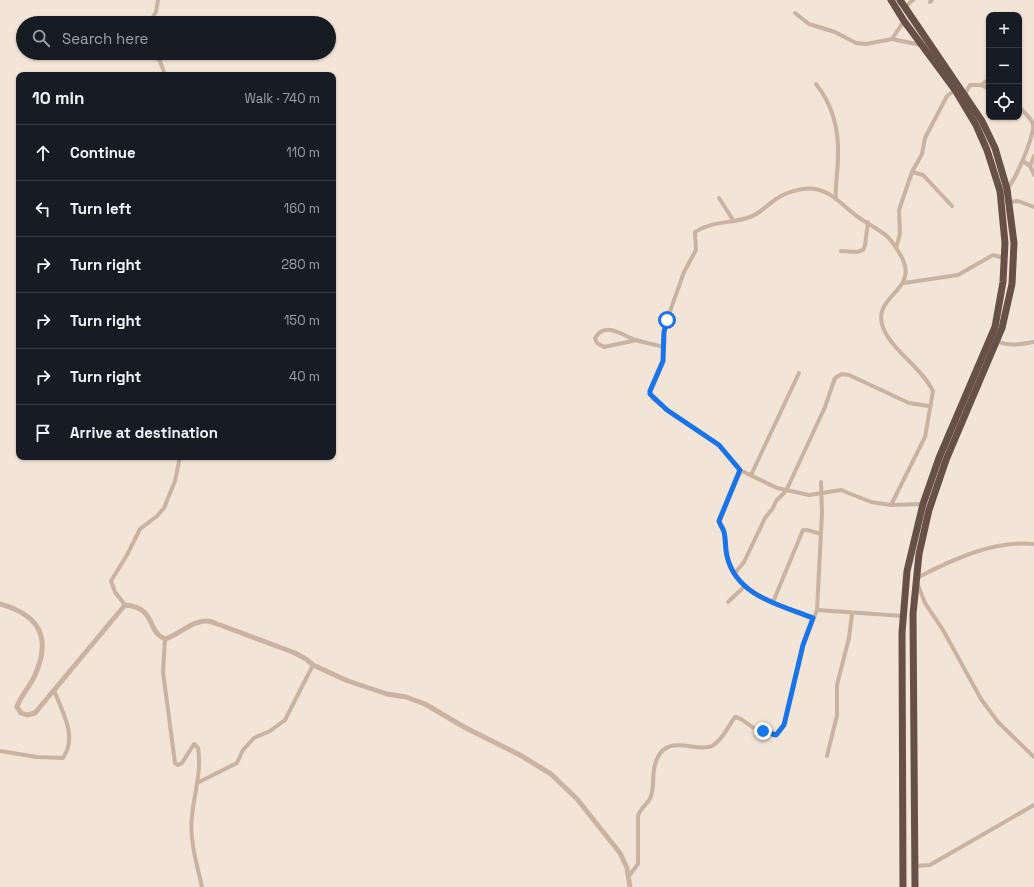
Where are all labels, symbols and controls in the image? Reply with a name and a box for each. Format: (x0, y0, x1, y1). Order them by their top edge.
map controls (986, 12, 1022, 120)
button: + (986, 12, 1022, 48)
search box (16, 16, 336, 60)
icon: search (30, 27, 52, 49)
text: Search here (62, 29, 148, 48)
button: − (986, 48, 1022, 84)
button: locate (986, 84, 1022, 120)
text: 10 min (32, 87, 85, 109)
text: Walk · 740 m (244, 90, 320, 107)
icon: ahead (32, 142, 54, 164)
text: Continue (70, 143, 136, 162)
text: 110 m (286, 144, 320, 161)
icon: left (32, 198, 54, 220)
text: Turn left (70, 199, 132, 218)
text: 160 m (284, 200, 320, 217)
icon: right (32, 254, 54, 276)
text: Turn right (70, 255, 141, 274)
text: 280 m (281, 256, 320, 273)
icon: right (32, 310, 54, 332)
text: Turn right (70, 311, 141, 330)
route start (658, 311, 676, 329)
text: 150 m (284, 312, 320, 329)
icon: right (32, 366, 54, 388)
text: Turn right (70, 367, 141, 386)
text: 40 m (289, 368, 320, 385)
icon: arrive (32, 422, 54, 444)
text: Arrive at destination (70, 423, 218, 442)
route end (754, 722, 772, 740)

